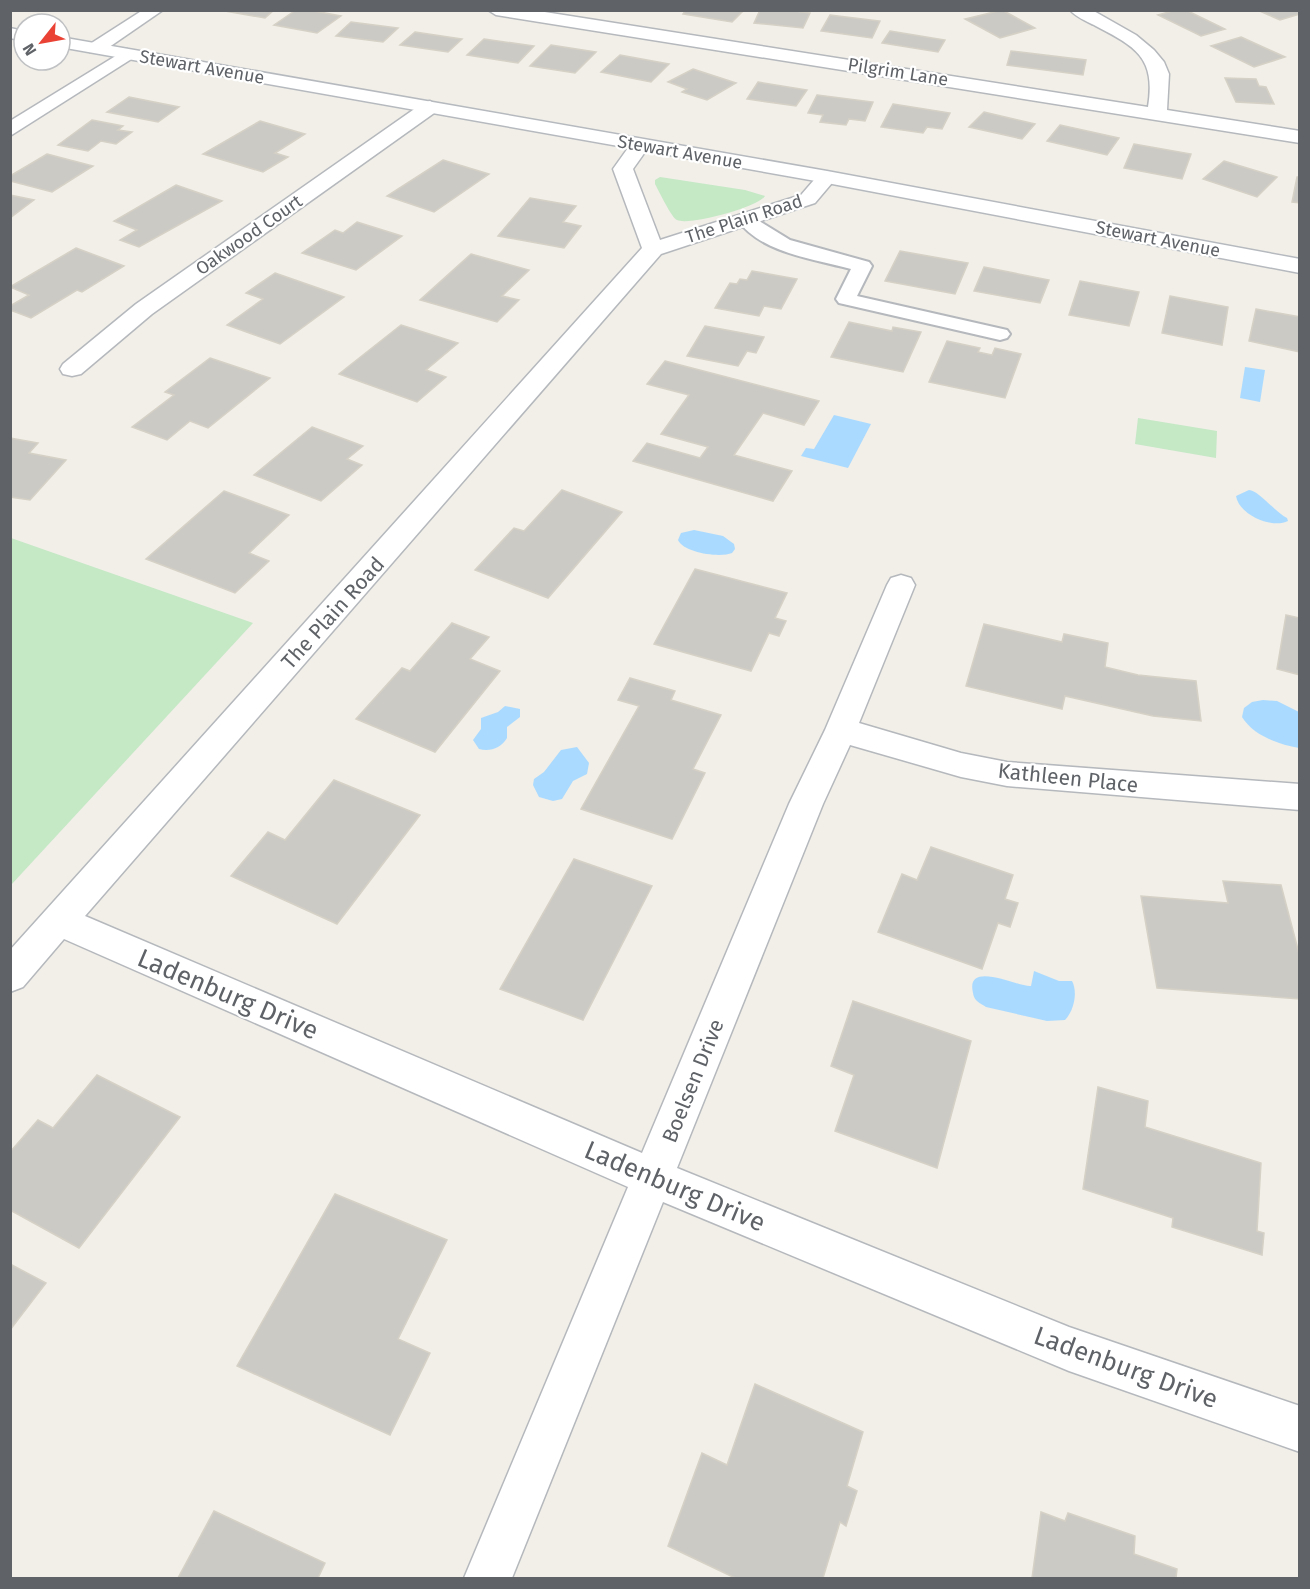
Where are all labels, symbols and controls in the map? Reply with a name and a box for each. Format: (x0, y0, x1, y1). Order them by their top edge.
north arrow (12, 12, 72, 72)
text: N (19, 40, 40, 59)
street label: Stewart Avenue (138, 45, 266, 89)
street label: Pilgrim Lane (846, 53, 950, 91)
street label: Stewart Avenue (616, 130, 744, 174)
street label: Oakwood Court (192, 190, 307, 280)
street label: The Plain Road (683, 190, 805, 248)
street label: Stewart Avenue (1094, 216, 1222, 262)
street label: The Plain Road (276, 552, 390, 674)
street label: Kathleen Place (997, 758, 1139, 798)
street label: Ladenburg Drive (133, 942, 323, 1047)
street label: Boelsen Drive (656, 1015, 730, 1147)
street label: Ladenburg Drive (580, 1134, 770, 1239)
street label: Ladenburg Drive (1030, 1320, 1222, 1415)

